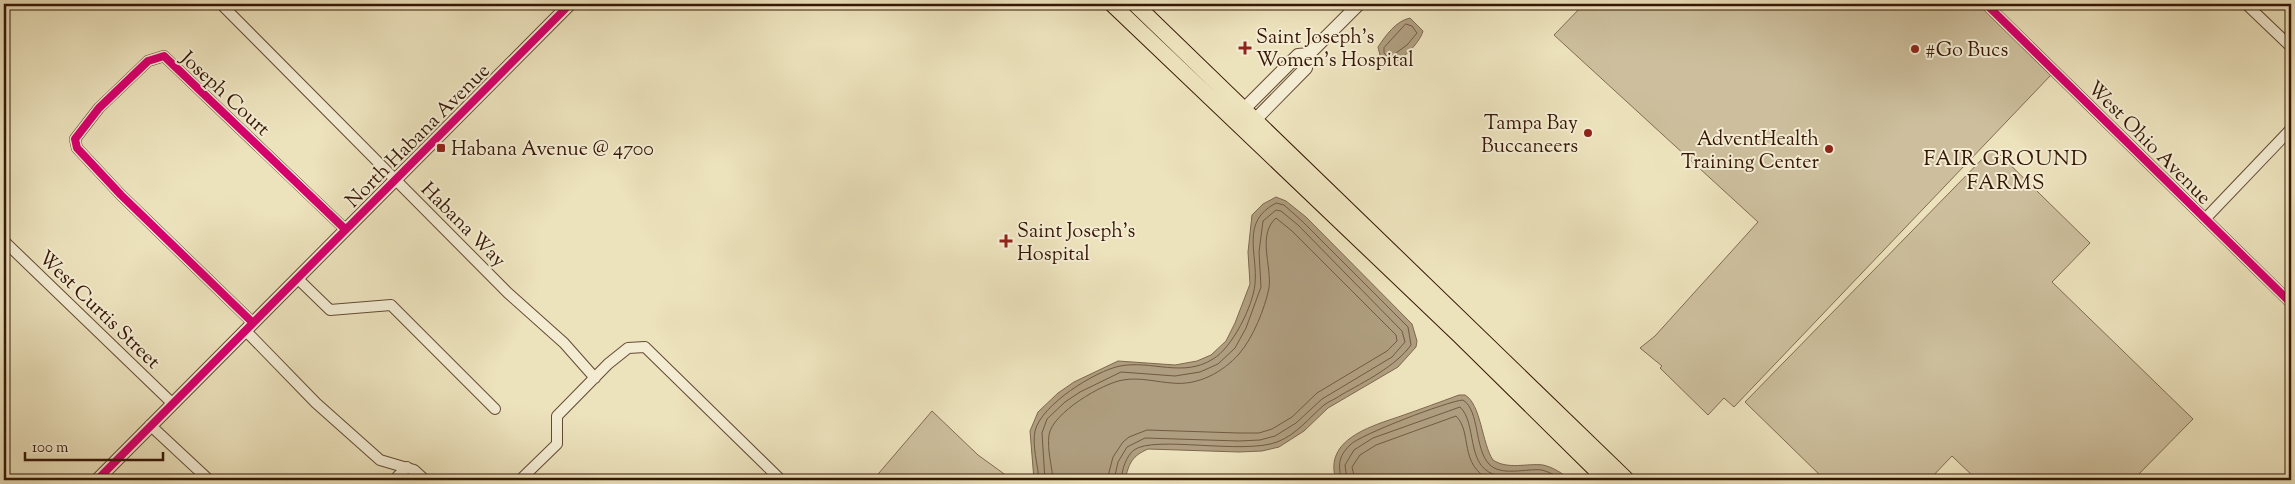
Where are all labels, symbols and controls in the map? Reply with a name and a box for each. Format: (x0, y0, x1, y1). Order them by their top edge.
place label: Saint Joseph's Women's Hospital (1256, 24, 1414, 76)
place label: #Go Bucs (1925, 37, 2008, 66)
marker: Saint Joseph's Women's Hospital (1238, 41, 1252, 55)
marker: #Go Bucs (1909, 43, 1921, 55)
street label: Joseph Court (172, 45, 276, 144)
street label: North Habana Avenue (340, 58, 498, 216)
street label: West Ohio Avenue (2080, 75, 2217, 212)
place label: Tampa Bay Buccaneers (1481, 110, 1578, 162)
place label: AdventHealth Training Center (1681, 126, 1819, 178)
marker: Tampa Bay Buccaneers (1582, 127, 1594, 139)
place label: Habana Avenue @ 4700 (451, 136, 654, 165)
marker: Habana Avenue @ 4700 (435, 142, 447, 154)
marker: AdventHealth Training Center (1823, 143, 1835, 155)
district label: FAIR GROUND FARMS (1924, 145, 2088, 199)
street label: Habana Way (413, 177, 511, 275)
place label: Saint Joseph's Hospital (1017, 218, 1135, 270)
marker: Saint Joseph's Hospital (999, 234, 1013, 248)
street label: West Curtis Street (31, 245, 166, 377)
scale bar (25, 429, 162, 461)
text: 100 m (32, 438, 69, 459)

